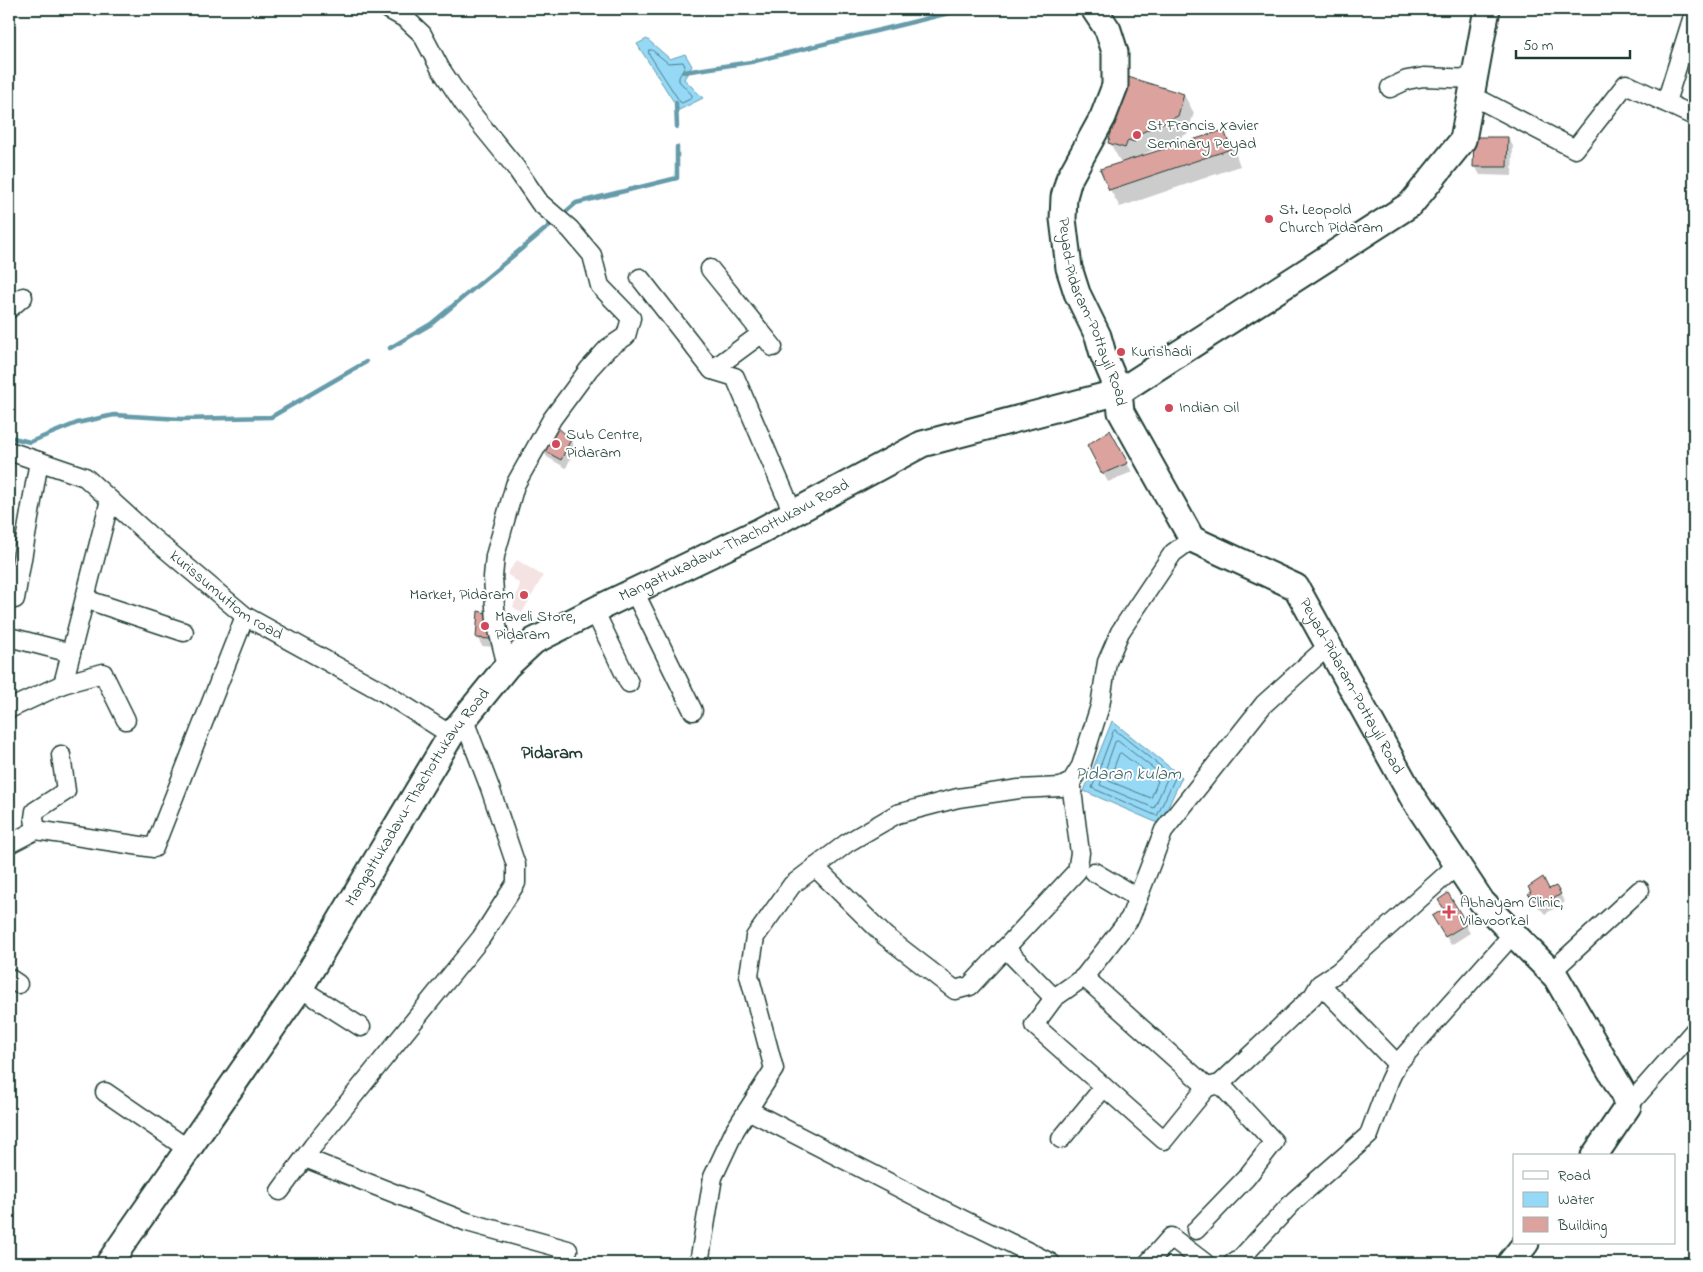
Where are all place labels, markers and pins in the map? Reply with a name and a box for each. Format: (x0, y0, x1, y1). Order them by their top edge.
place label: St Francis Xavier Seminary Peyad (1147, 114, 1258, 156)
marker: St Francis Xavier Seminary Peyad (1131, 129, 1143, 141)
place label: St. Leopold Church Pidaram (1279, 198, 1383, 240)
marker: St. Leopold Church Pidaram (1263, 213, 1275, 225)
place label: Kurishadi (1131, 340, 1192, 364)
marker: Kurishadi (1115, 346, 1127, 358)
place label: Indian Oil (1179, 396, 1239, 420)
marker: Indian Oil (1163, 402, 1175, 414)
place label: Sub Centre, Pidaram (566, 423, 642, 465)
marker: Sub Centre, Pidaram (550, 438, 562, 450)
place label: Market, Pidaram (410, 583, 514, 607)
marker: Market, Pidaram (518, 589, 530, 601)
place label: Maveli Store, Pidaram (495, 605, 576, 647)
marker: Maveli Store, Pidaram (479, 620, 491, 632)
place label: Abhayam Clinic, Vilavoorkal (1459, 891, 1563, 933)
marker: Abhayam Clinic, Vilavoorkal (1442, 905, 1456, 919)

